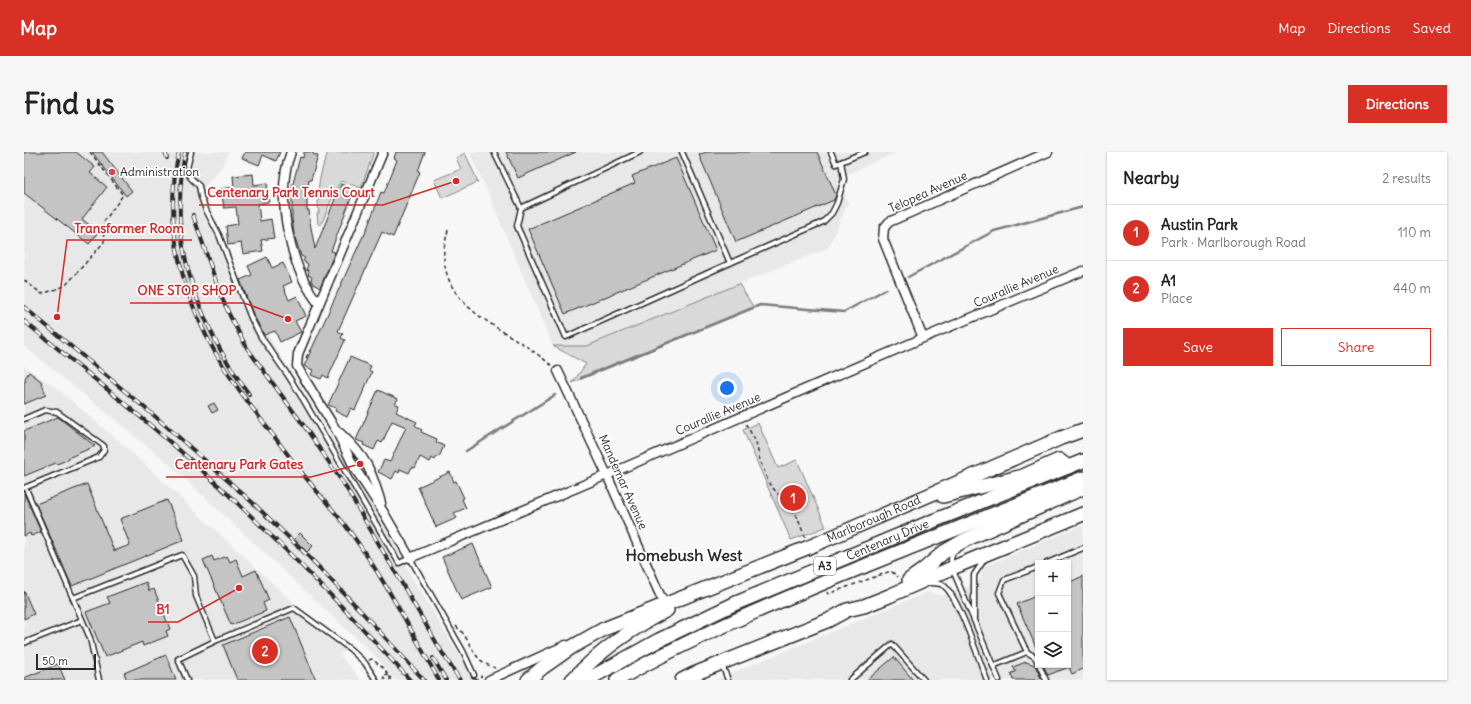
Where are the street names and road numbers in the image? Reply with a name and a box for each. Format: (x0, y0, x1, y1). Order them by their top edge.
street label: Telopea Avenue (886, 167, 969, 216)
street label: Courallie Avenue (971, 261, 1061, 310)
street label: Courallie Avenue (673, 389, 763, 438)
street label: Mandemar Avenue (596, 432, 651, 532)
street label: Marlborough Road (824, 492, 923, 545)
street label: Centenary Drive (844, 516, 931, 563)
road number: A3 (814, 557, 836, 575)

